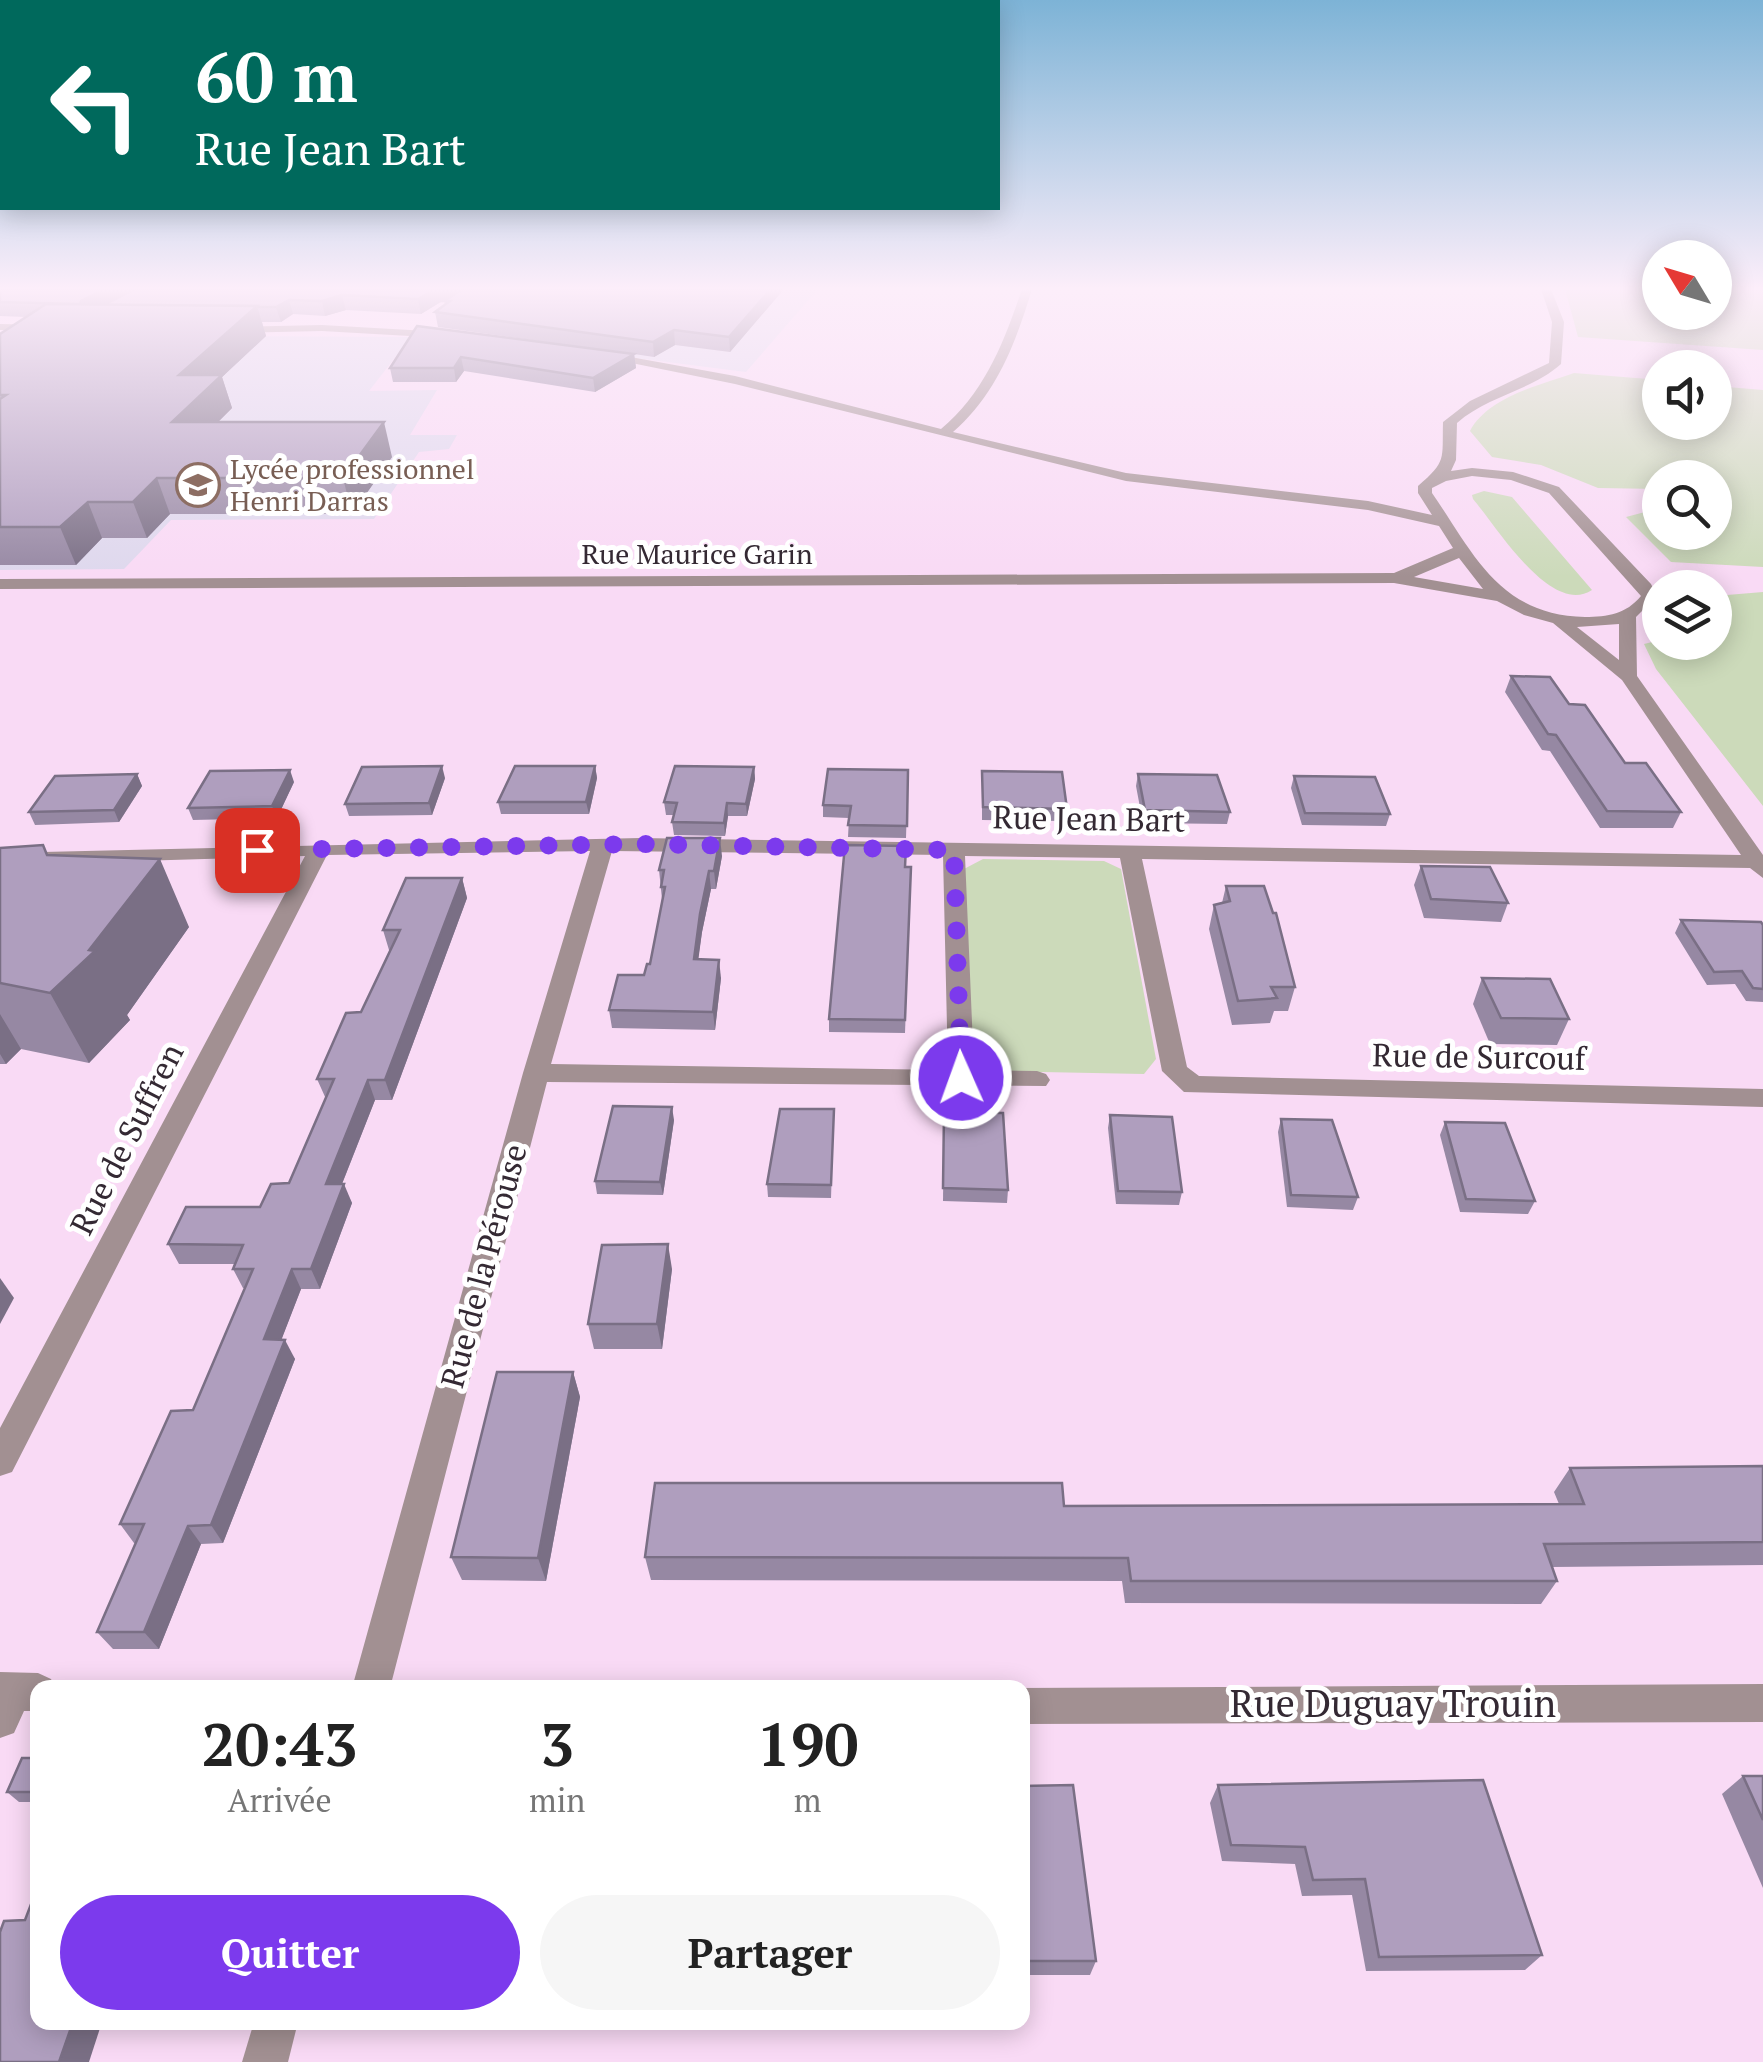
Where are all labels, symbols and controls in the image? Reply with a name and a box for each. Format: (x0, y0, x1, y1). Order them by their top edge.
text: 60 m (195, 29, 358, 122)
icon: left (30, 40, 160, 170)
text: Rue Jean Bart (195, 118, 466, 178)
north arrow (1642, 240, 1732, 330)
map controls (1642, 240, 1732, 660)
button: sound (1642, 350, 1732, 440)
place label: Lycée professionnel Henri Darras (230, 450, 474, 519)
button: search (1642, 460, 1732, 550)
school or university icon: Lycée professionnel Henri Darras (175, 462, 221, 508)
street label: Rue Maurice Garin (581, 535, 813, 572)
button: layers (1642, 570, 1732, 660)
street label: Rue Jean Bart (992, 795, 1186, 841)
pin (215, 808, 300, 893)
icon: arrive (230, 823, 285, 878)
position arrow (909, 1026, 1013, 1130)
street label: Rue de Surcouf (1372, 1033, 1588, 1079)
street label: Rue de Suffren (60, 1036, 192, 1241)
street label: Rue de la Pérouse (430, 1139, 536, 1392)
street label: Rue Duguay Trouin (1230, 1678, 1556, 1728)
text: 20:43 (201, 1704, 358, 1783)
text: 3 (540, 1704, 574, 1783)
text: 190 (757, 1704, 859, 1783)
text: Arrivée (228, 1779, 332, 1821)
text: min (529, 1779, 585, 1821)
text: m (794, 1779, 821, 1821)
button: Quitter (60, 1895, 520, 2010)
button: Partager (540, 1895, 1000, 2010)

